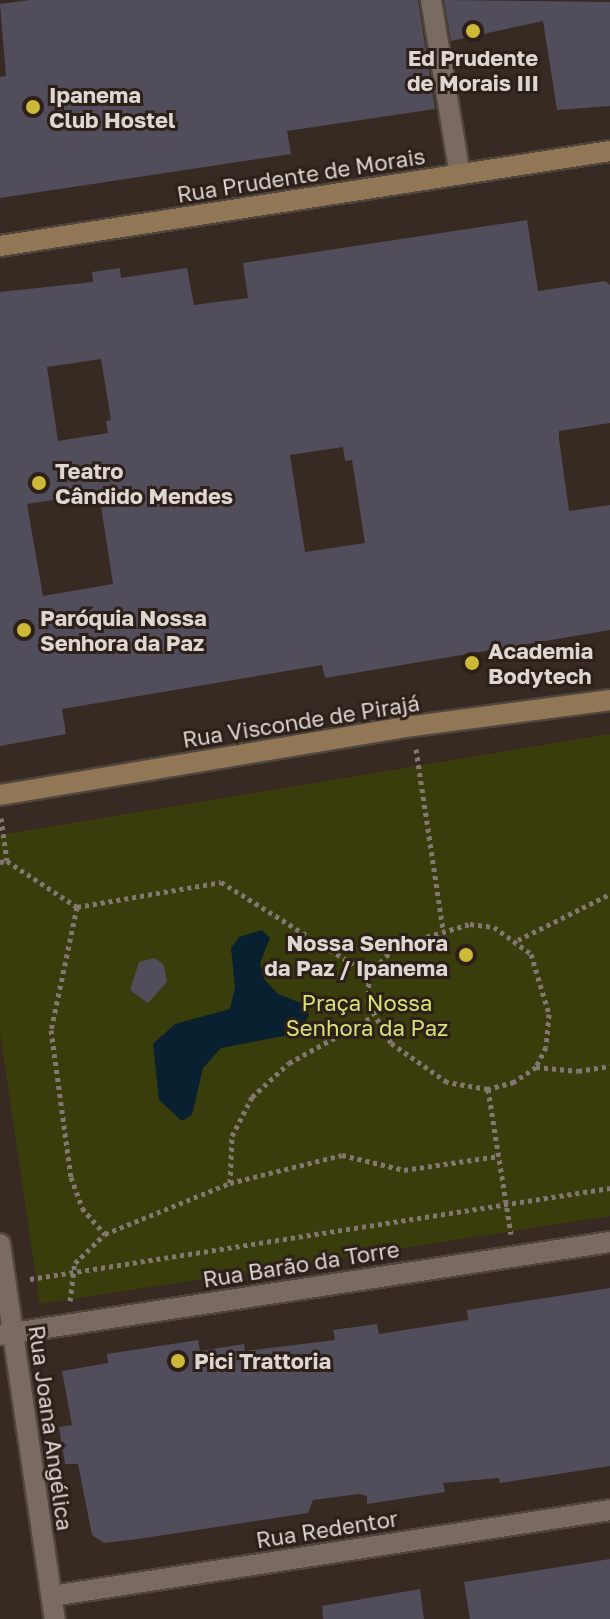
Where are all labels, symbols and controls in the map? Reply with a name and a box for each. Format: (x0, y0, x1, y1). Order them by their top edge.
marker: Ed Prudente de Morais III (464, 22, 482, 40)
place label: Ed Prudente de Morais III (407, 44, 539, 96)
place label: Ipanema Club Hostel (49, 81, 175, 132)
marker: Ipanema Club Hostel (24, 98, 42, 116)
street label: Rua Prudente de Morais (175, 142, 427, 208)
place label: Teatro Cândido Mendes (55, 457, 233, 508)
marker: Teatro Cândido Mendes (30, 474, 48, 492)
place label: Paróquia Nossa Senhora da Paz (40, 604, 207, 656)
marker: Paróquia Nossa Senhora da Paz (15, 621, 33, 639)
place label: Academia Bodytech (488, 637, 593, 688)
marker: Academia Bodytech (463, 654, 481, 672)
street label: Rua Visconde de Pirajá (181, 689, 421, 753)
place label: Nossa Senhora da Paz / Ipanema (264, 929, 448, 980)
marker: Nossa Senhora da Paz / Ipanema (455, 944, 477, 966)
park label: Praça Nossa Senhora da Paz (286, 989, 448, 1040)
street label: Rua Barão da Torre (201, 1235, 401, 1293)
street label: Rua Joana Angélica (24, 1324, 78, 1532)
place label: Pici Trattoria (194, 1348, 331, 1374)
marker: Pici Trattoria (169, 1352, 187, 1370)
street label: Rua Redentor (254, 1505, 400, 1553)

